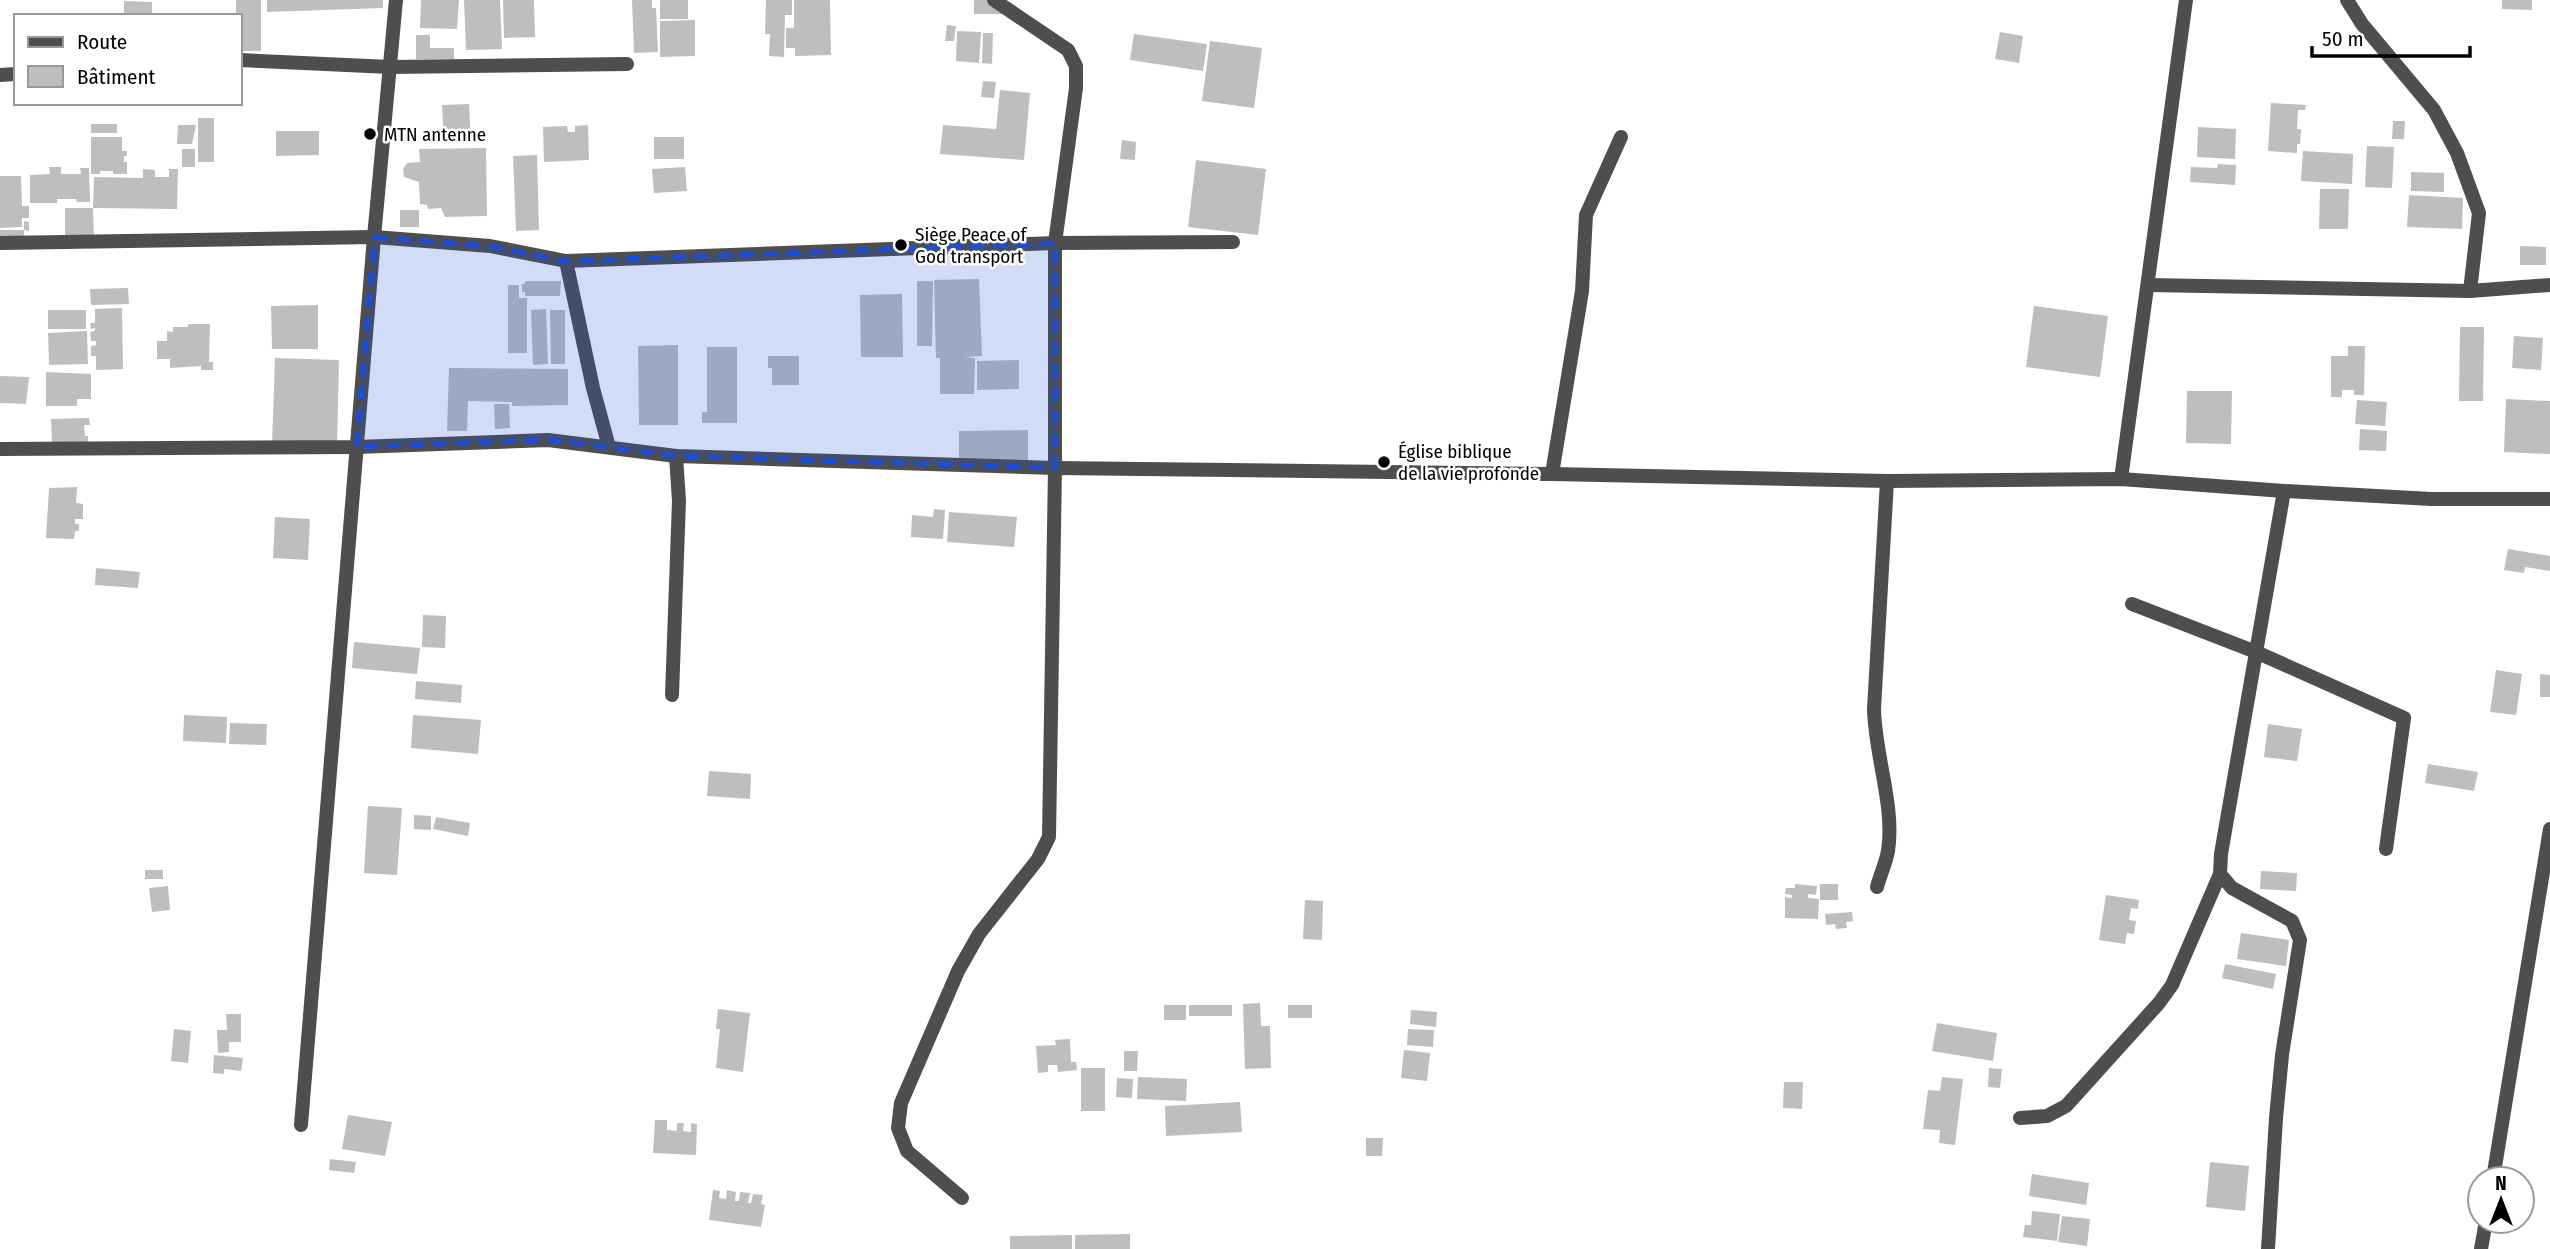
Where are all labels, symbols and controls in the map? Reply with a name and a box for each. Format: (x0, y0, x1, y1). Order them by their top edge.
legend (14, 14, 242, 105)
scale bar (2312, 14, 2470, 58)
text: 50 m (2322, 26, 2364, 52)
text: Route (77, 29, 127, 55)
text: Bâtiment (77, 64, 156, 90)
place label: MTN antenne (384, 123, 486, 146)
marker: MTN antenne (362, 126, 378, 142)
place label: Siège Peace of God transport (915, 223, 1028, 268)
marker: Siège Peace of God transport (893, 237, 909, 253)
place label: Église biblique de la vie profonde (1398, 440, 1539, 485)
marker: Église biblique de la vie profonde (1376, 454, 1392, 470)
north arrow (2466, 1165, 2536, 1235)
text: N (2495, 1172, 2507, 1195)

